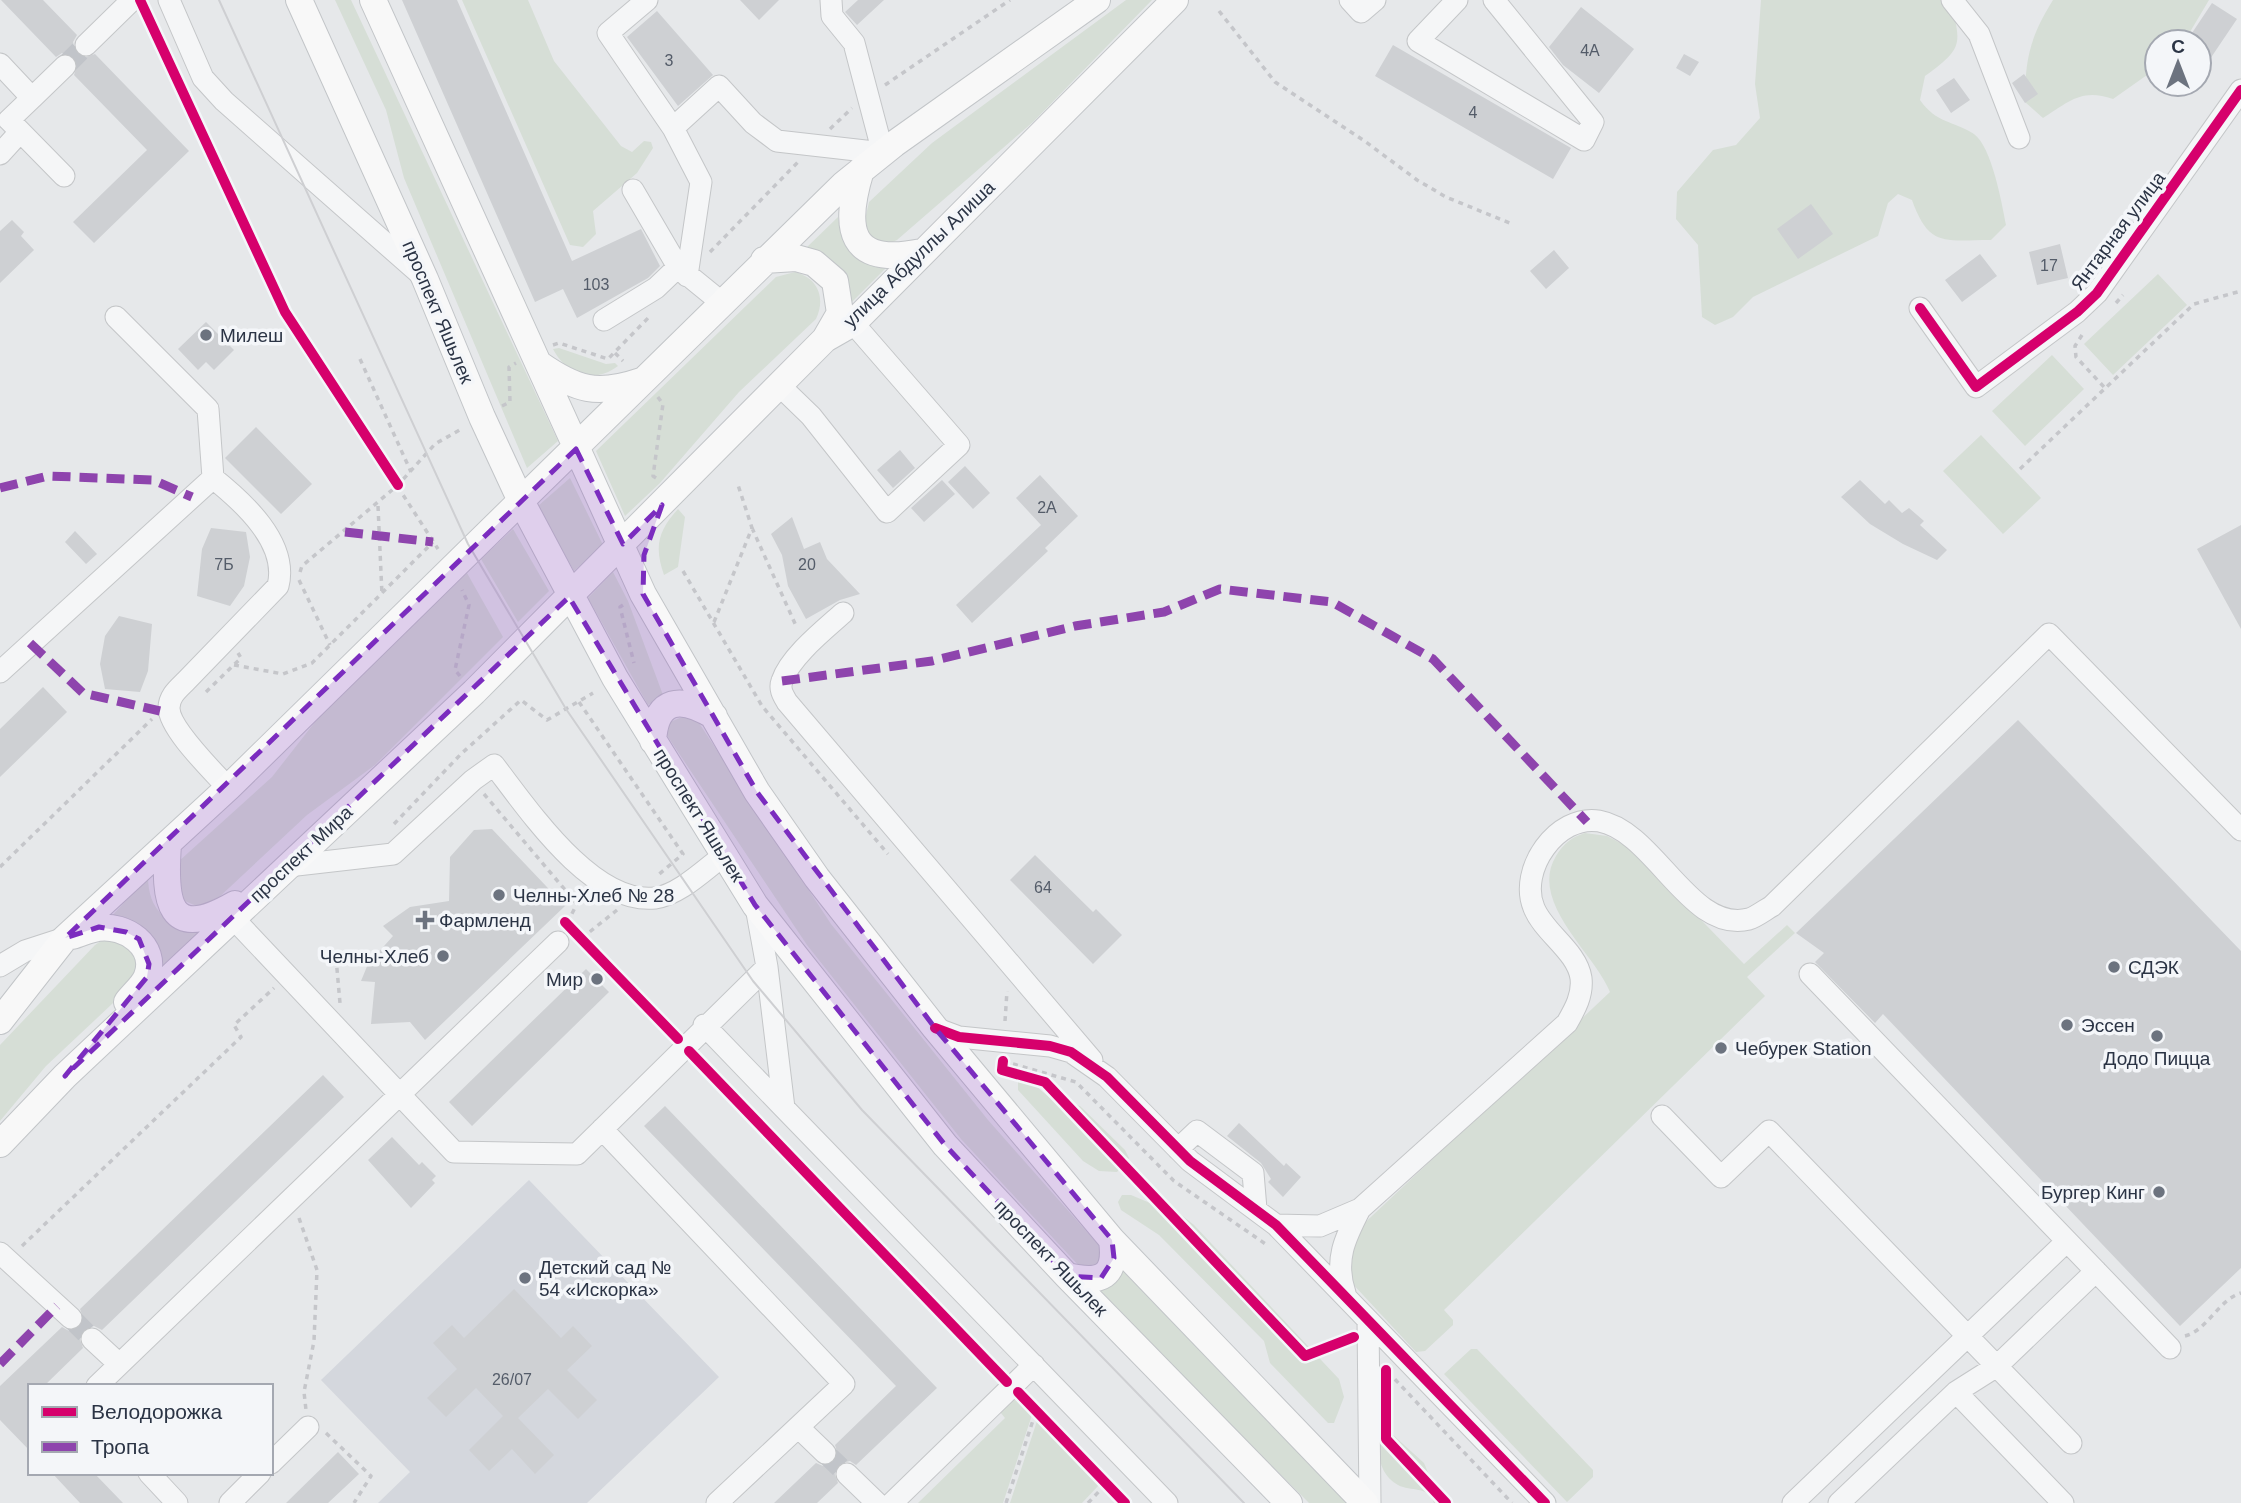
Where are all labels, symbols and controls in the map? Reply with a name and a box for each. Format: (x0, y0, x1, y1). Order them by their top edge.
north arrow (2143, 28, 2213, 98)
text: С (2171, 36, 2185, 57)
house number: 4А (1580, 42, 1600, 59)
house number: 3 (665, 52, 674, 69)
house number: 4 (1469, 104, 1478, 121)
street label: Янтарная улица (2067, 167, 2170, 294)
street label: улица Абдуллы Алиша (839, 176, 999, 332)
street label: проспект Яшьлек (398, 237, 478, 387)
house number: 17 (2040, 257, 2058, 274)
house number: 103 (583, 276, 609, 293)
place label: Милеш (220, 325, 283, 346)
marker: Милеш (198, 327, 214, 343)
house number: 2А (1037, 499, 1057, 516)
house number: 7Б (214, 556, 234, 573)
house number: 20 (798, 556, 816, 573)
street label: проспект Яшьлек (650, 745, 749, 886)
street label: проспект Мира (246, 801, 357, 907)
house number: 64 (1034, 879, 1052, 896)
place label: Челны-Хлеб № 28 (513, 885, 674, 906)
marker: Челны-Хлеб № 28 (491, 887, 507, 903)
place label: Фармленд (439, 910, 531, 931)
marker: Фармленд (417, 912, 433, 928)
place label: Челны-Хлеб (320, 946, 429, 967)
marker: Челны-Хлеб (435, 948, 451, 964)
place label: СДЭК (2128, 957, 2179, 978)
marker: СДЭК (2106, 959, 2122, 975)
place label: Мир (546, 969, 583, 990)
marker: Мир (589, 971, 605, 987)
place label: Эссен (2081, 1015, 2135, 1036)
marker: Эссен (2059, 1017, 2075, 1033)
marker: Додо Пицца (2149, 1028, 2165, 1044)
place label: Чебурек Station (1735, 1038, 1872, 1059)
marker: Чебурек Station (1713, 1040, 1729, 1056)
place label: Додо Пицца (2104, 1048, 2211, 1069)
place label: Бургер Кинг (2041, 1182, 2145, 1203)
marker: Бургер Кинг (2151, 1184, 2167, 1200)
street label: проспект Яшьлек (990, 1196, 1112, 1321)
place label: Детский сад № 54 «Искорка» (539, 1257, 671, 1300)
marker: Детский сад № 54 «Искорка» (517, 1270, 533, 1286)
house number: 26/07 (492, 1371, 532, 1388)
legend (28, 1384, 273, 1475)
text: Велодорожка (91, 1400, 222, 1423)
text: Тропа (91, 1435, 149, 1458)

